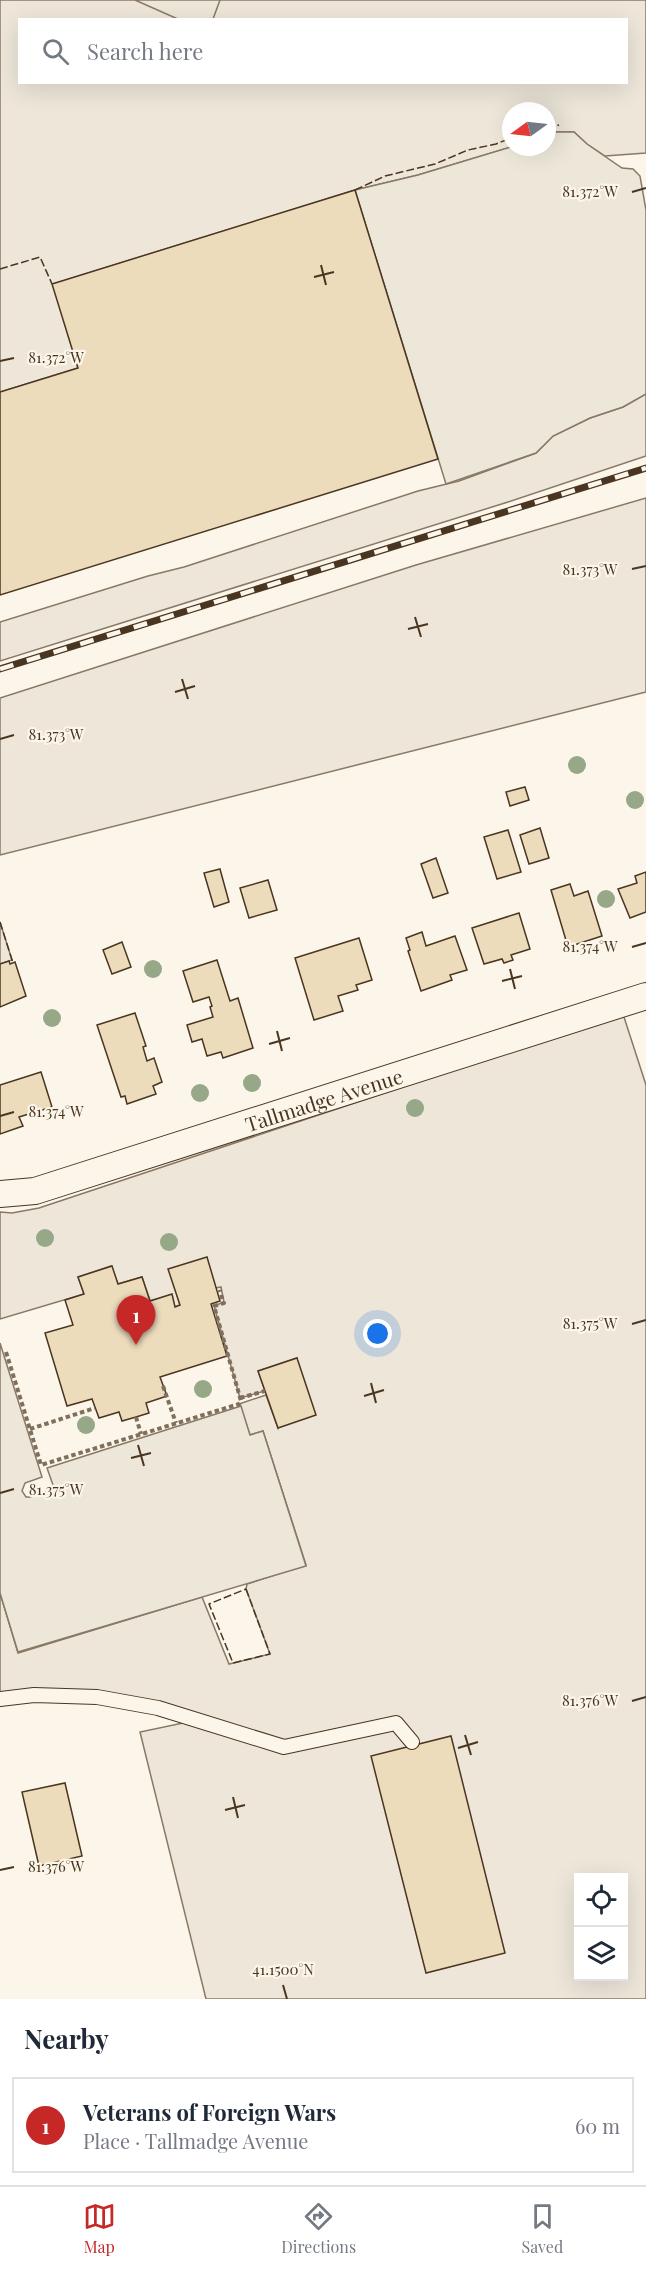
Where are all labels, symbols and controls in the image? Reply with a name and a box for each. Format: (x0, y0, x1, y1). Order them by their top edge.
search box (18, 18, 628, 84)
icon: search (39, 35, 72, 68)
text: Search here (87, 36, 203, 66)
north arrow (502, 102, 556, 156)
text: 81.372°W (562, 181, 618, 201)
text: 81.372°W (28, 347, 84, 367)
text: 81.373°W (563, 559, 618, 579)
text: 81.373°W (29, 724, 84, 744)
text: 81.374°W (562, 936, 618, 956)
street label: Tallmadge Avenue (241, 1061, 406, 1137)
text: 81.374°W (28, 1101, 84, 1121)
pin: 1 (116, 1296, 156, 1345)
text: 81.375°W (563, 1313, 618, 1333)
your location (363, 1319, 392, 1348)
text: 81.375°W (29, 1479, 84, 1499)
text: 81.376°W (562, 1690, 618, 1710)
text: 81.376°W (28, 1856, 84, 1876)
map controls (574, 1873, 628, 1981)
button: locate (574, 1873, 628, 1927)
button: layers (574, 1927, 628, 1981)
text: 41.1500°N (252, 1959, 314, 1979)
text: Nearby (24, 2021, 109, 2056)
text: Veterans of Foreign Wars (83, 2097, 336, 2127)
text: 1 (42, 2112, 49, 2139)
text: 60 m (575, 2112, 620, 2139)
text: Place · Tallmadge Avenue (83, 2127, 308, 2154)
tab: Map (83, 2200, 116, 2257)
tab: Directions (281, 2200, 356, 2257)
tab: Saved (522, 2200, 563, 2257)

